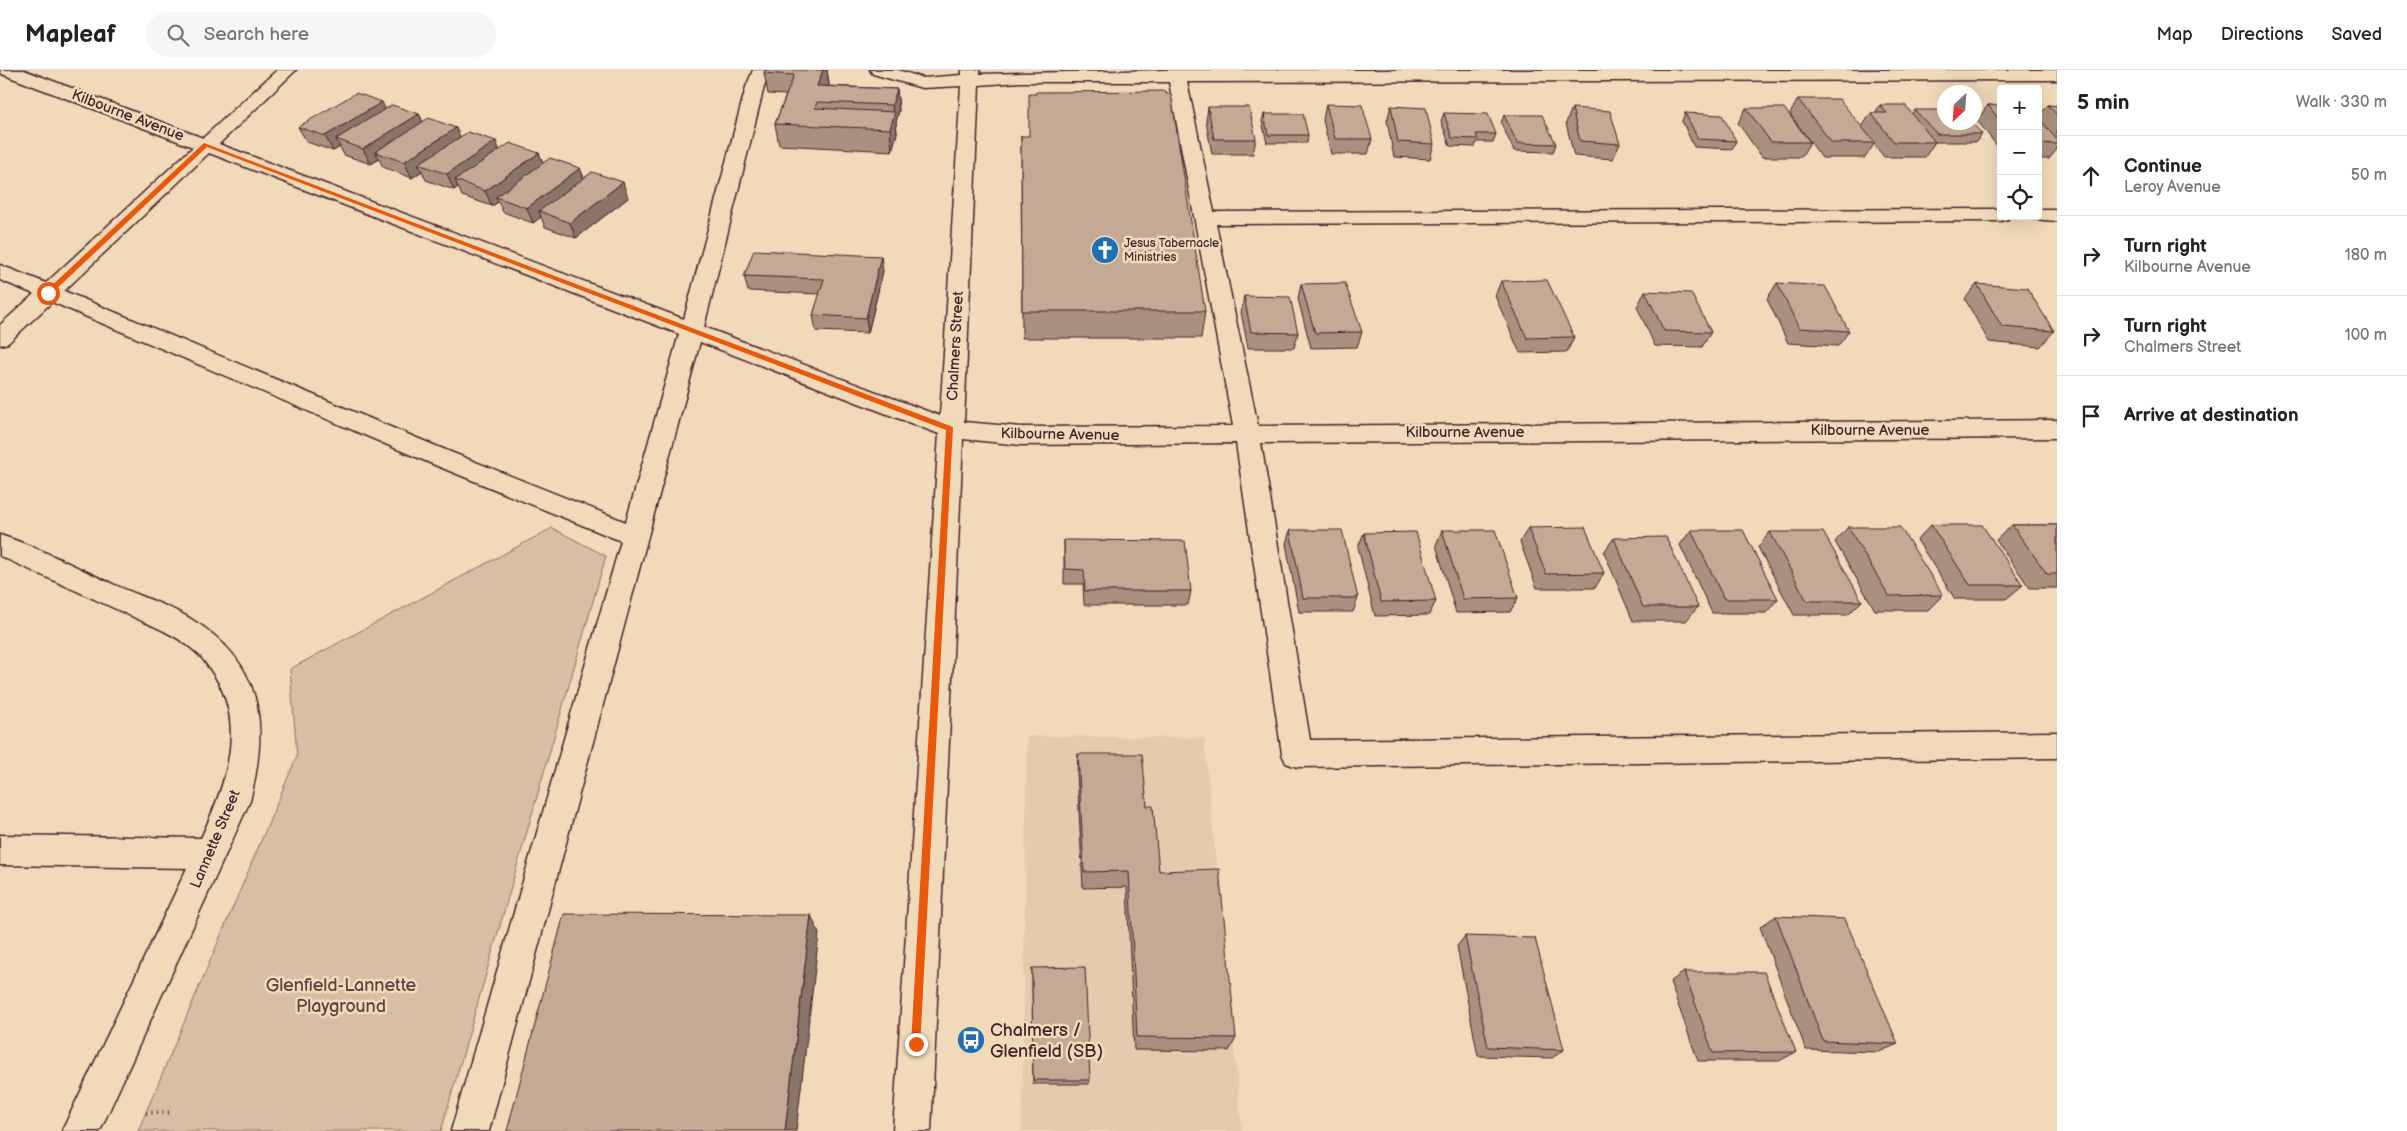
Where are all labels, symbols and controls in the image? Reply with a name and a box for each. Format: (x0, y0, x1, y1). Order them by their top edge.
search box (146, 12, 496, 57)
text: Mapleaf (25, 20, 116, 49)
icon: search (164, 21, 192, 49)
text: Search here (204, 23, 309, 46)
text: Map (2157, 24, 2193, 45)
text: Directions (2221, 24, 2303, 45)
text: Saved (2331, 24, 2382, 45)
street label: Kilbourne Avenue (69, 85, 187, 146)
north arrow (1937, 85, 1982, 130)
map controls (1997, 85, 2042, 220)
button: + (1997, 85, 2042, 130)
text: 5 min (2077, 90, 2130, 115)
text: Walk · 330 m (2296, 93, 2387, 112)
button: − (1997, 130, 2042, 175)
text: Continue (2124, 155, 2202, 178)
icon: ahead (2077, 162, 2105, 190)
text: 50 m (2351, 166, 2387, 185)
button: locate (1997, 175, 2042, 220)
text: Leroy Avenue (2124, 178, 2221, 197)
church icon: Jesus Tabernacle Ministries (1090, 235, 1120, 265)
text: Turn right (2124, 235, 2207, 258)
place label: Jesus Tabernacle Ministries (1124, 236, 1219, 265)
icon: right (2077, 242, 2105, 270)
text: 180 m (2345, 246, 2387, 265)
text: Kilbourne Avenue (2124, 258, 2251, 277)
route start (37, 282, 60, 305)
street label: Chalmers Street (943, 290, 968, 401)
text: Turn right (2124, 315, 2207, 338)
icon: right (2077, 322, 2105, 350)
text: 100 m (2344, 326, 2387, 345)
text: Chalmers Street (2124, 338, 2241, 357)
icon: arrive (2077, 402, 2105, 430)
text: Arrive at destination (2124, 404, 2299, 427)
street label: Kilbourne Avenue (1811, 421, 1930, 440)
street label: Kilbourne Avenue (1406, 423, 1525, 442)
street label: Kilbourne Avenue (1000, 424, 1120, 445)
street label: Lannette Street (186, 787, 245, 891)
park label: Glenfield-Lannette Playground (266, 975, 417, 1017)
place label: Chalmers / Glenfield (SB) (990, 1020, 1103, 1062)
bus stop icon: Chalmers / Glenfield (SB) (956, 1025, 986, 1055)
route end (905, 1033, 928, 1056)

